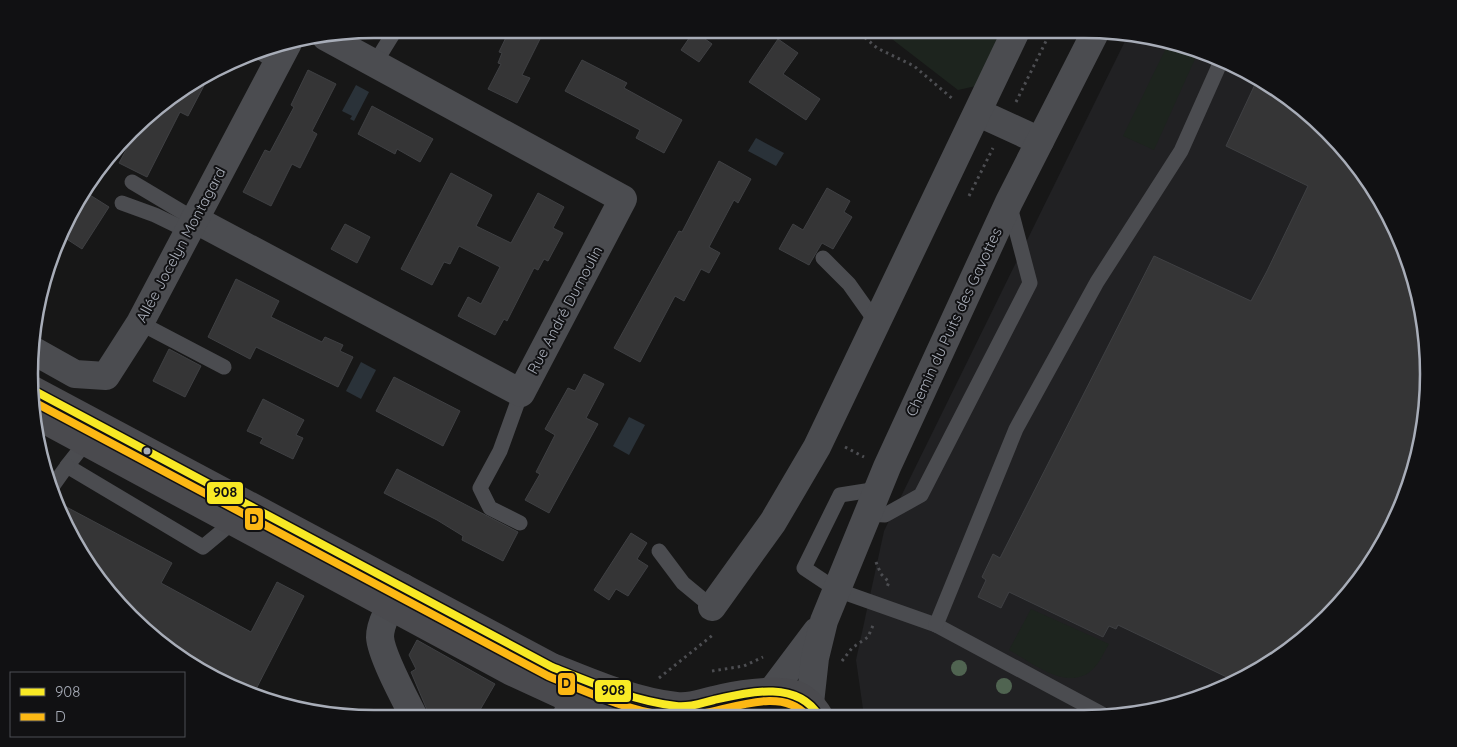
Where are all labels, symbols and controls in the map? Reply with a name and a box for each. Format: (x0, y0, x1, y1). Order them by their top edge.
street label: Allée Jocelyn Montagard (132, 164, 230, 326)
street label: Chemin du Puits des Gavottes (901, 224, 1006, 419)
street label: Rue André Dumoulin (523, 242, 606, 377)
unlabelled marker (142, 446, 152, 456)
line badge: 908 (206, 481, 244, 505)
text: 908 (213, 483, 237, 501)
line badge: D (244, 507, 264, 531)
text: D (249, 510, 259, 528)
legend (10, 672, 185, 737)
line badge: D (557, 672, 576, 696)
text: D (561, 674, 571, 692)
line badge: 908 (594, 679, 632, 703)
text: 908 (601, 681, 625, 699)
text: 908 (55, 682, 80, 701)
text: D (55, 707, 66, 726)

